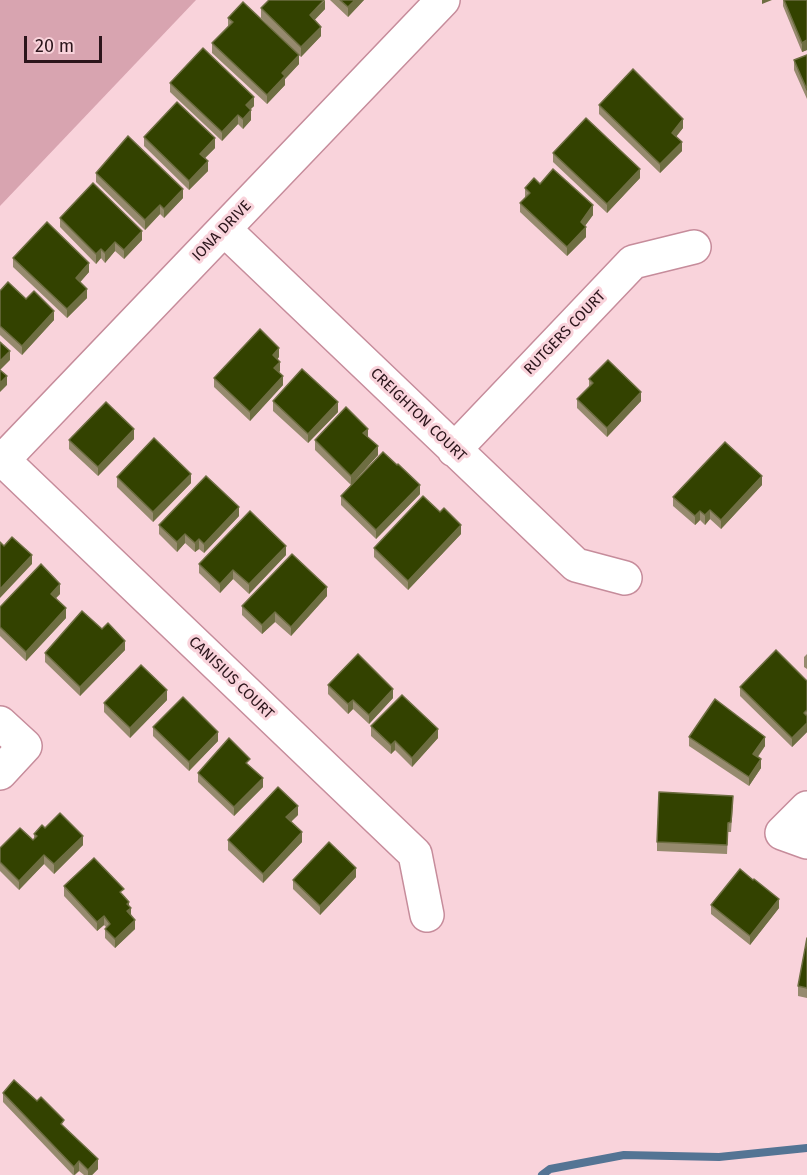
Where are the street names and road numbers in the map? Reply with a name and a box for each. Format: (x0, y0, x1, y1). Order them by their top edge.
street label: IONA DRIVE (189, 197, 255, 265)
street label: RUTGERS COURT (520, 287, 610, 379)
street label: CREIGHTON COURT (366, 365, 470, 465)
street label: CANISIUS COURT (185, 633, 277, 723)

